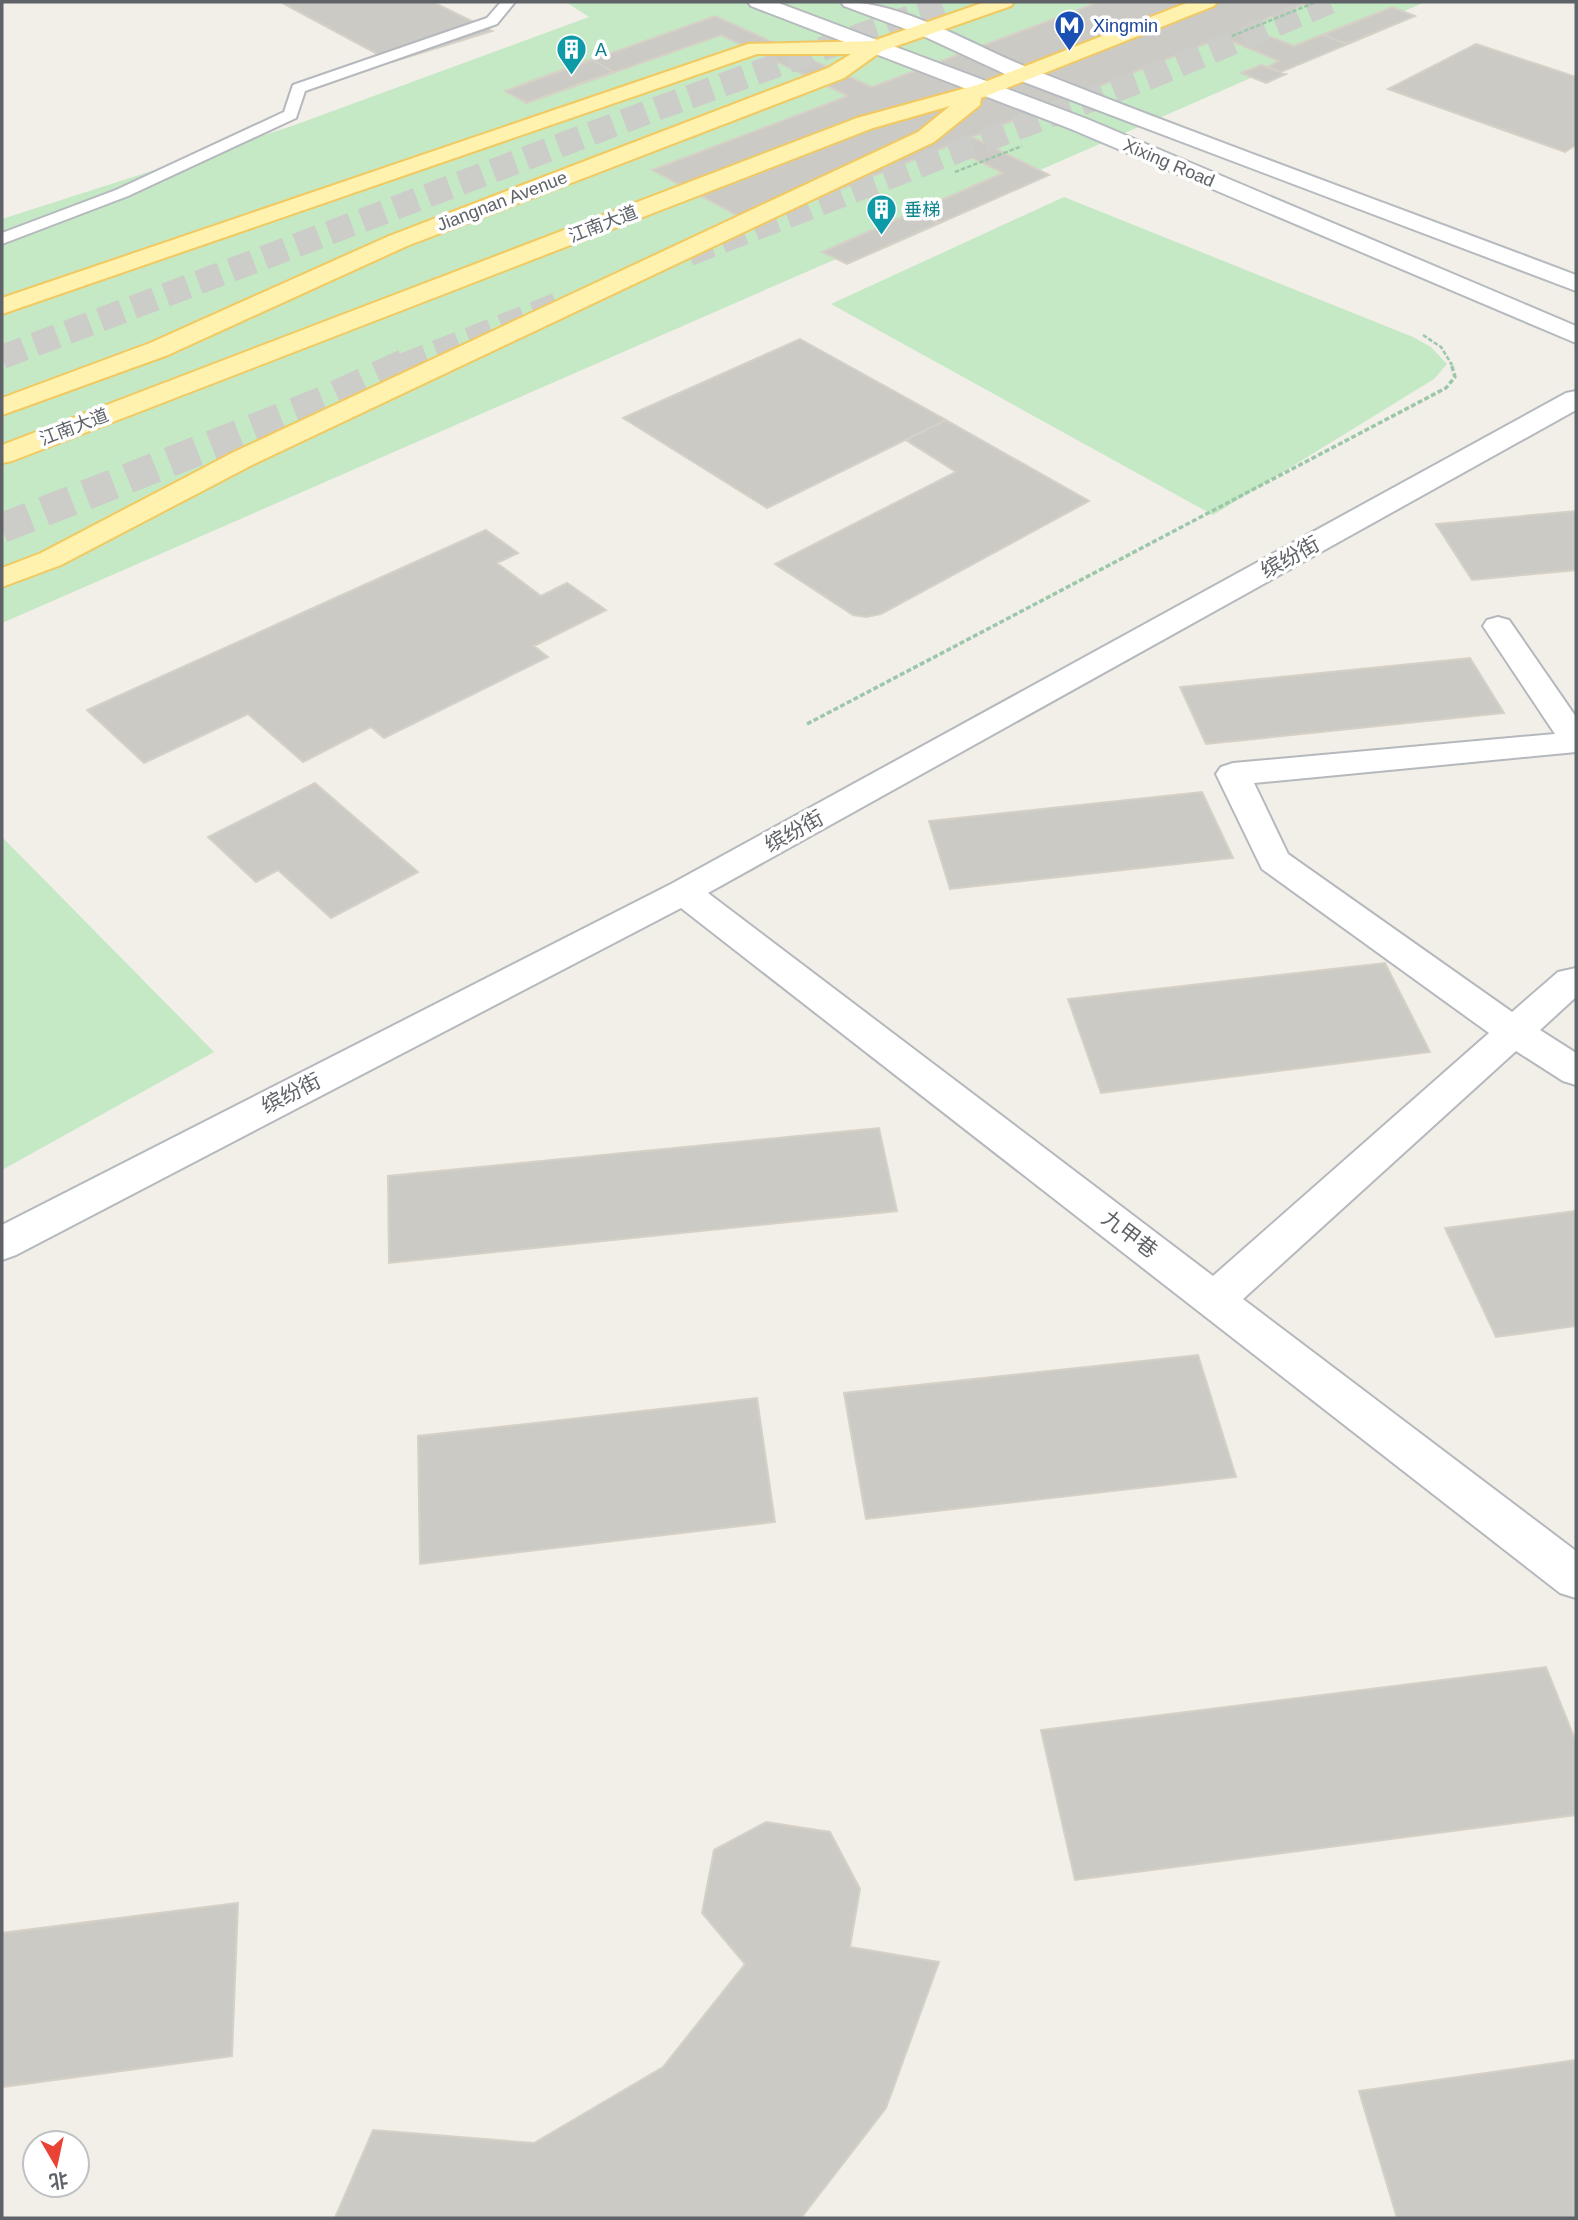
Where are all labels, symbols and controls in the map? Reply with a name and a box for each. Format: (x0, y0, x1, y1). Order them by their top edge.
metro station icon: Xingmin (1053, 9, 1087, 53)
place label: Xingmin (1093, 16, 1158, 36)
building icon: A (555, 33, 589, 77)
place label: A (595, 40, 607, 60)
street label: Xixing Road (1120, 135, 1218, 191)
street label: Jiangnan Avenue (434, 167, 570, 235)
building icon: 垂梯 (864, 193, 898, 237)
place label: 垂梯 (904, 200, 940, 220)
street label: 江南大道 (566, 202, 640, 246)
street label: 江南大道 (37, 405, 111, 449)
street label: 缤纷街 (1257, 532, 1323, 582)
street label: 缤纷街 (761, 806, 827, 856)
street label: 缤纷街 (258, 1068, 324, 1118)
street label: 九甲巷 (1098, 1206, 1162, 1262)
north arrow (21, 2129, 91, 2199)
text: 北 (48, 2168, 70, 2192)

